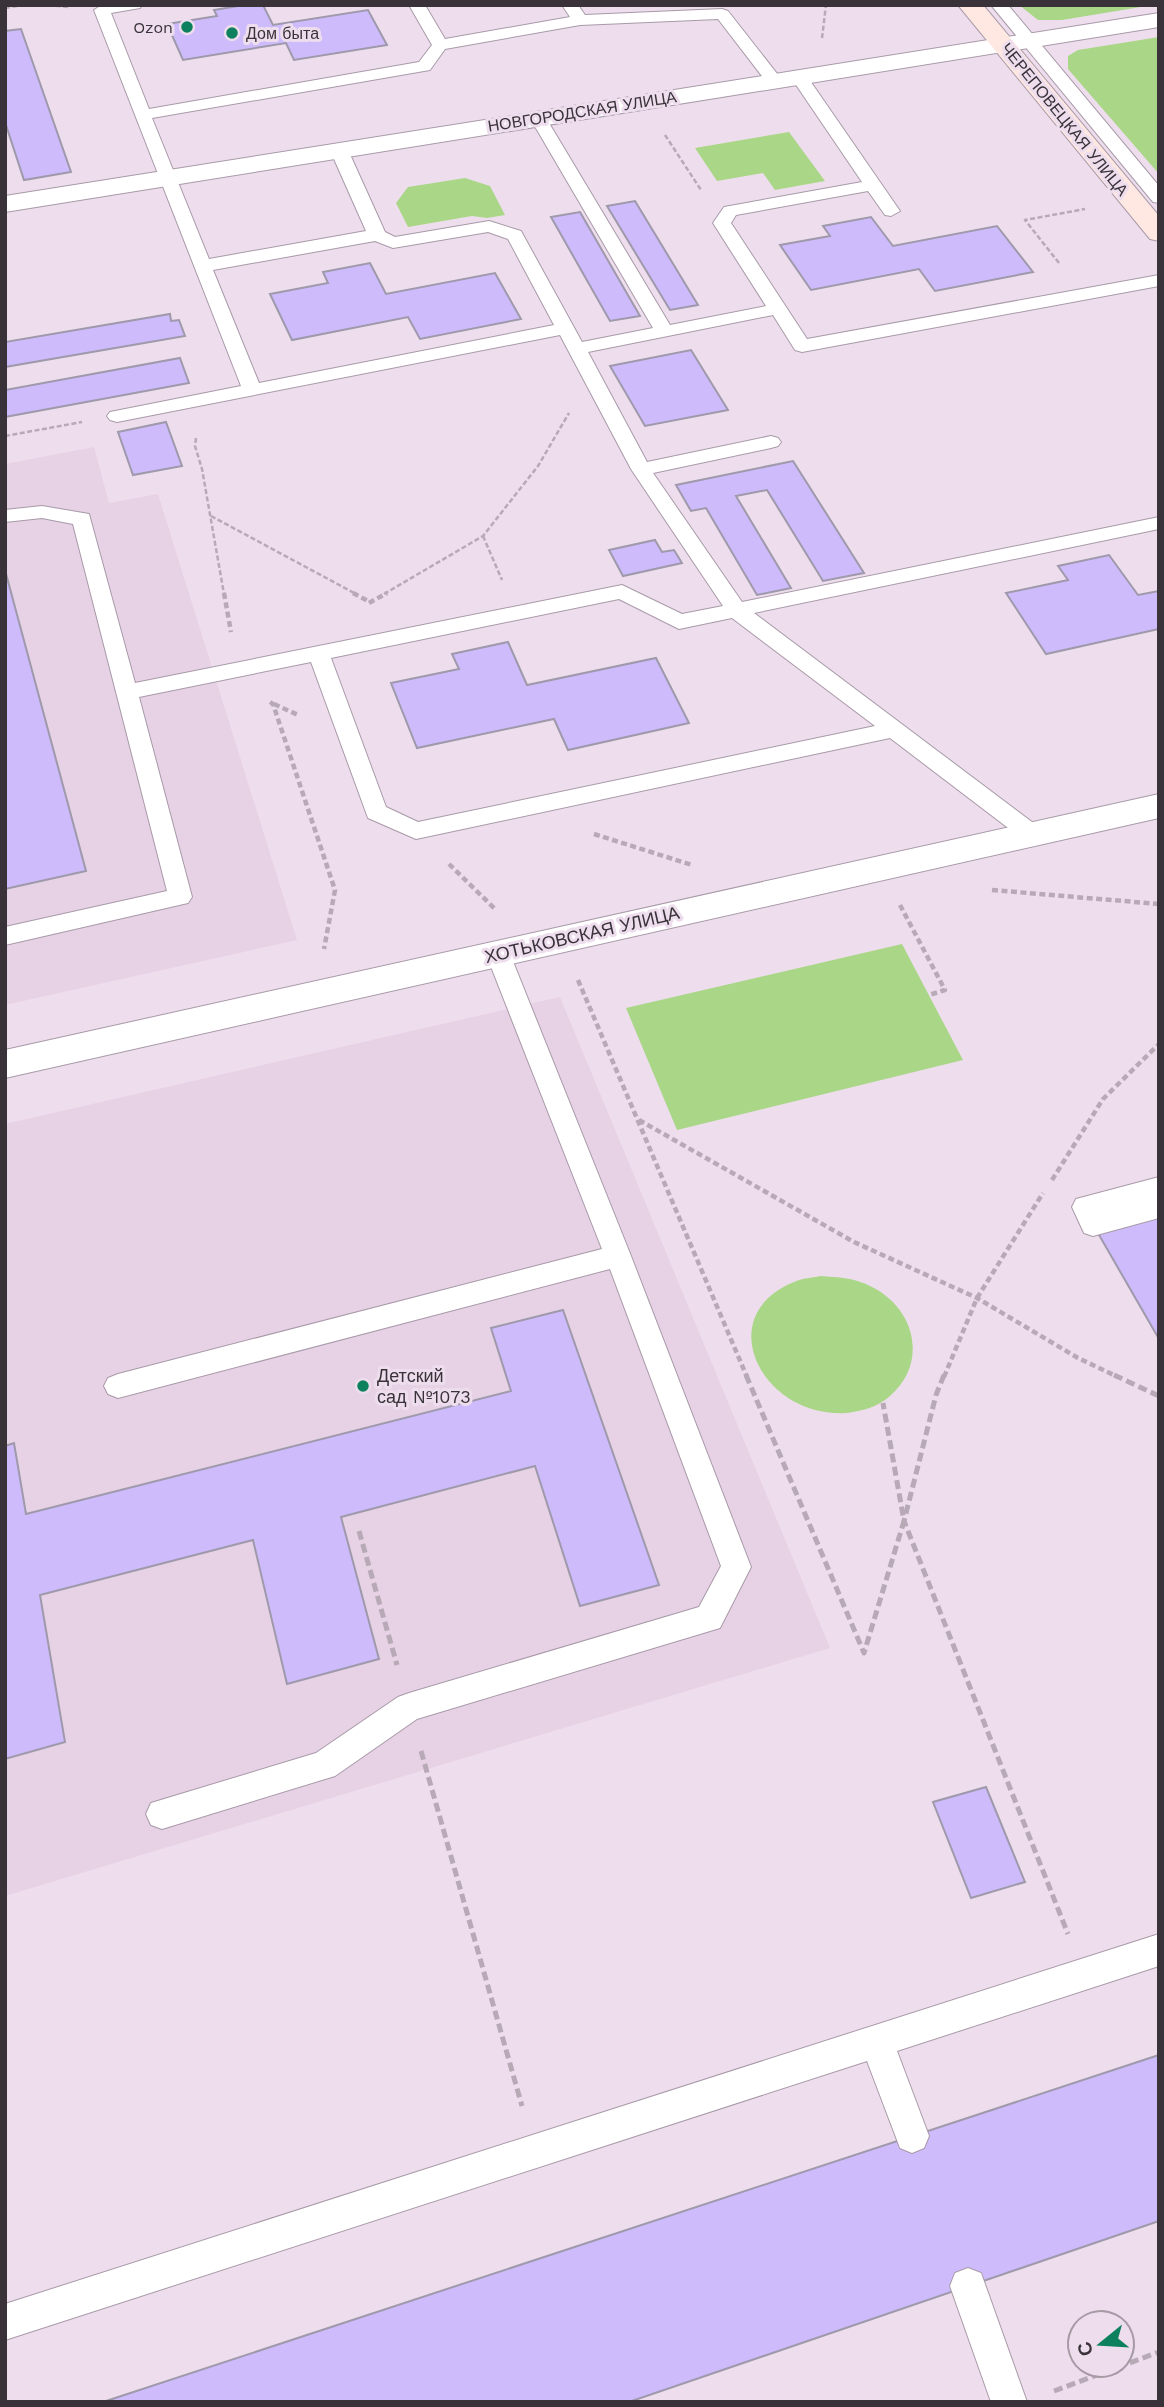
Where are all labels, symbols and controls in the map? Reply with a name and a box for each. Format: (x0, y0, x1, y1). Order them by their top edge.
place label: Ozon (133, 18, 173, 37)
marker: Ozon (179, 19, 195, 35)
place label: Дом быта (246, 24, 319, 43)
marker: Дом быта (224, 25, 240, 41)
street label: ЧЕРЕПОВЕЦКАЯ УЛИЦА (997, 39, 1132, 200)
street label: НОВГОРОДСКАЯ УЛИЦА (486, 87, 678, 136)
street label: ХОТЬКОВСКАЯ УЛИЦА (482, 902, 681, 967)
place label: Детский сад №1073 (377, 1365, 471, 1407)
marker: Детский сад №1073 (355, 1378, 371, 1394)
north arrow (1066, 2309, 1136, 2379)
text: С (1072, 2339, 1098, 2359)

